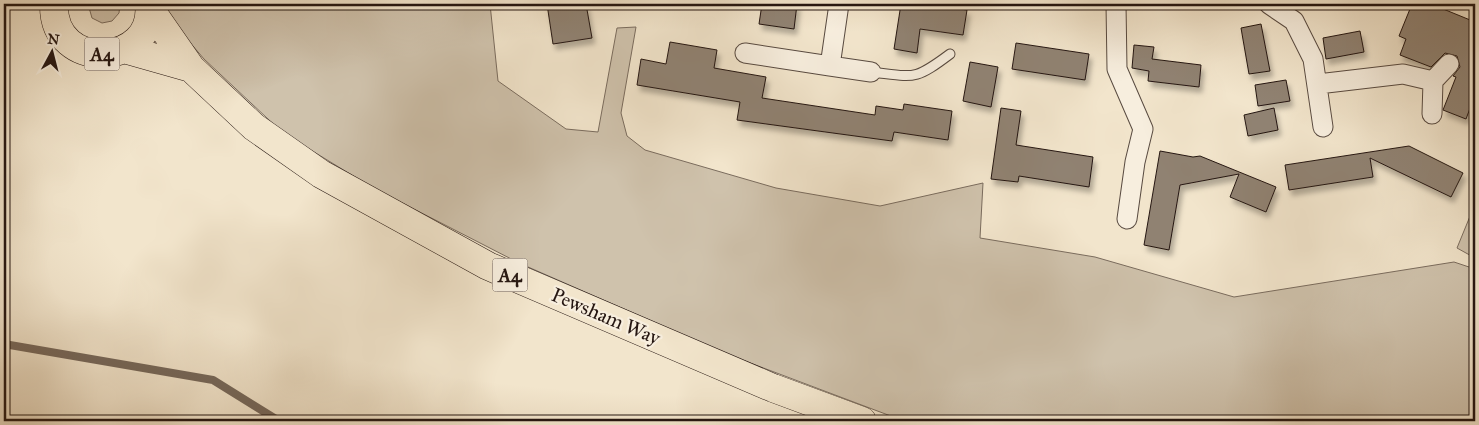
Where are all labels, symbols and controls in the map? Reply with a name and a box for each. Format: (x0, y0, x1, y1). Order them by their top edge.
north arrow (28, 28, 78, 78)
text: N (47, 30, 61, 49)
road number: A4 (84, 38, 120, 70)
road number: A4 (492, 258, 528, 292)
street label: Pewsham Way (548, 282, 665, 350)

